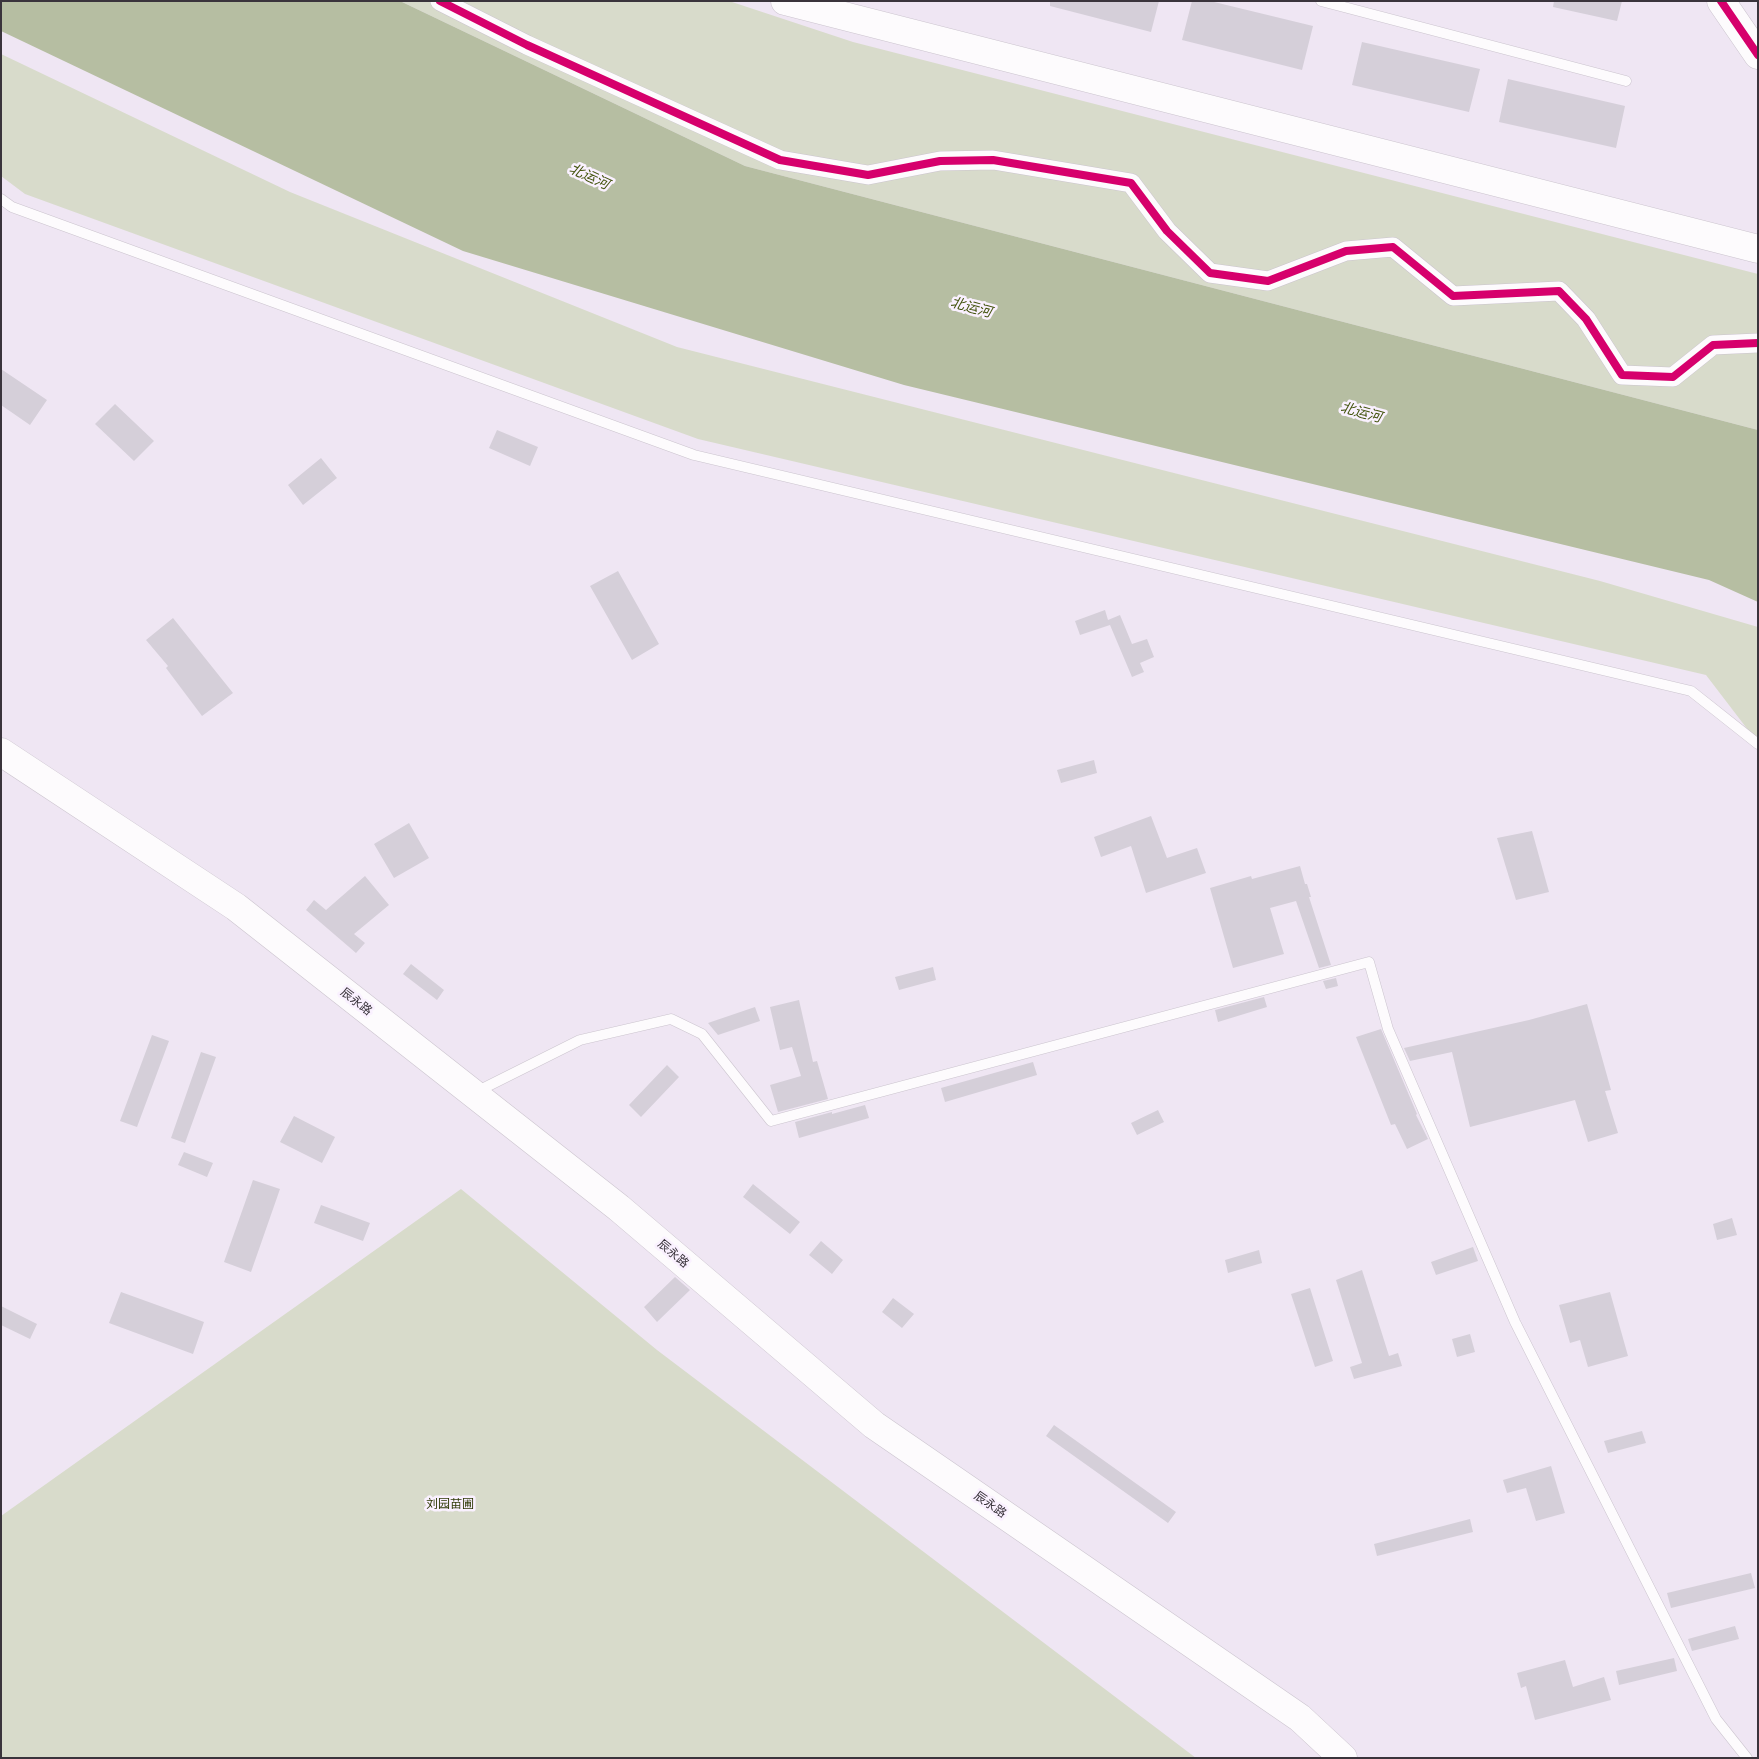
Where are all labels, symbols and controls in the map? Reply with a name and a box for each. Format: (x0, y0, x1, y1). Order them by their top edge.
water label: 北运河 (566, 161, 612, 193)
water label: 北运河 (949, 294, 993, 322)
water label: 北运河 (1339, 399, 1383, 427)
street label: 辰永路 (337, 985, 375, 1019)
street label: 辰永路 (655, 1237, 691, 1271)
street label: 辰永路 (971, 1489, 1009, 1521)
park label: 刘园苗圃 (426, 1498, 474, 1512)

